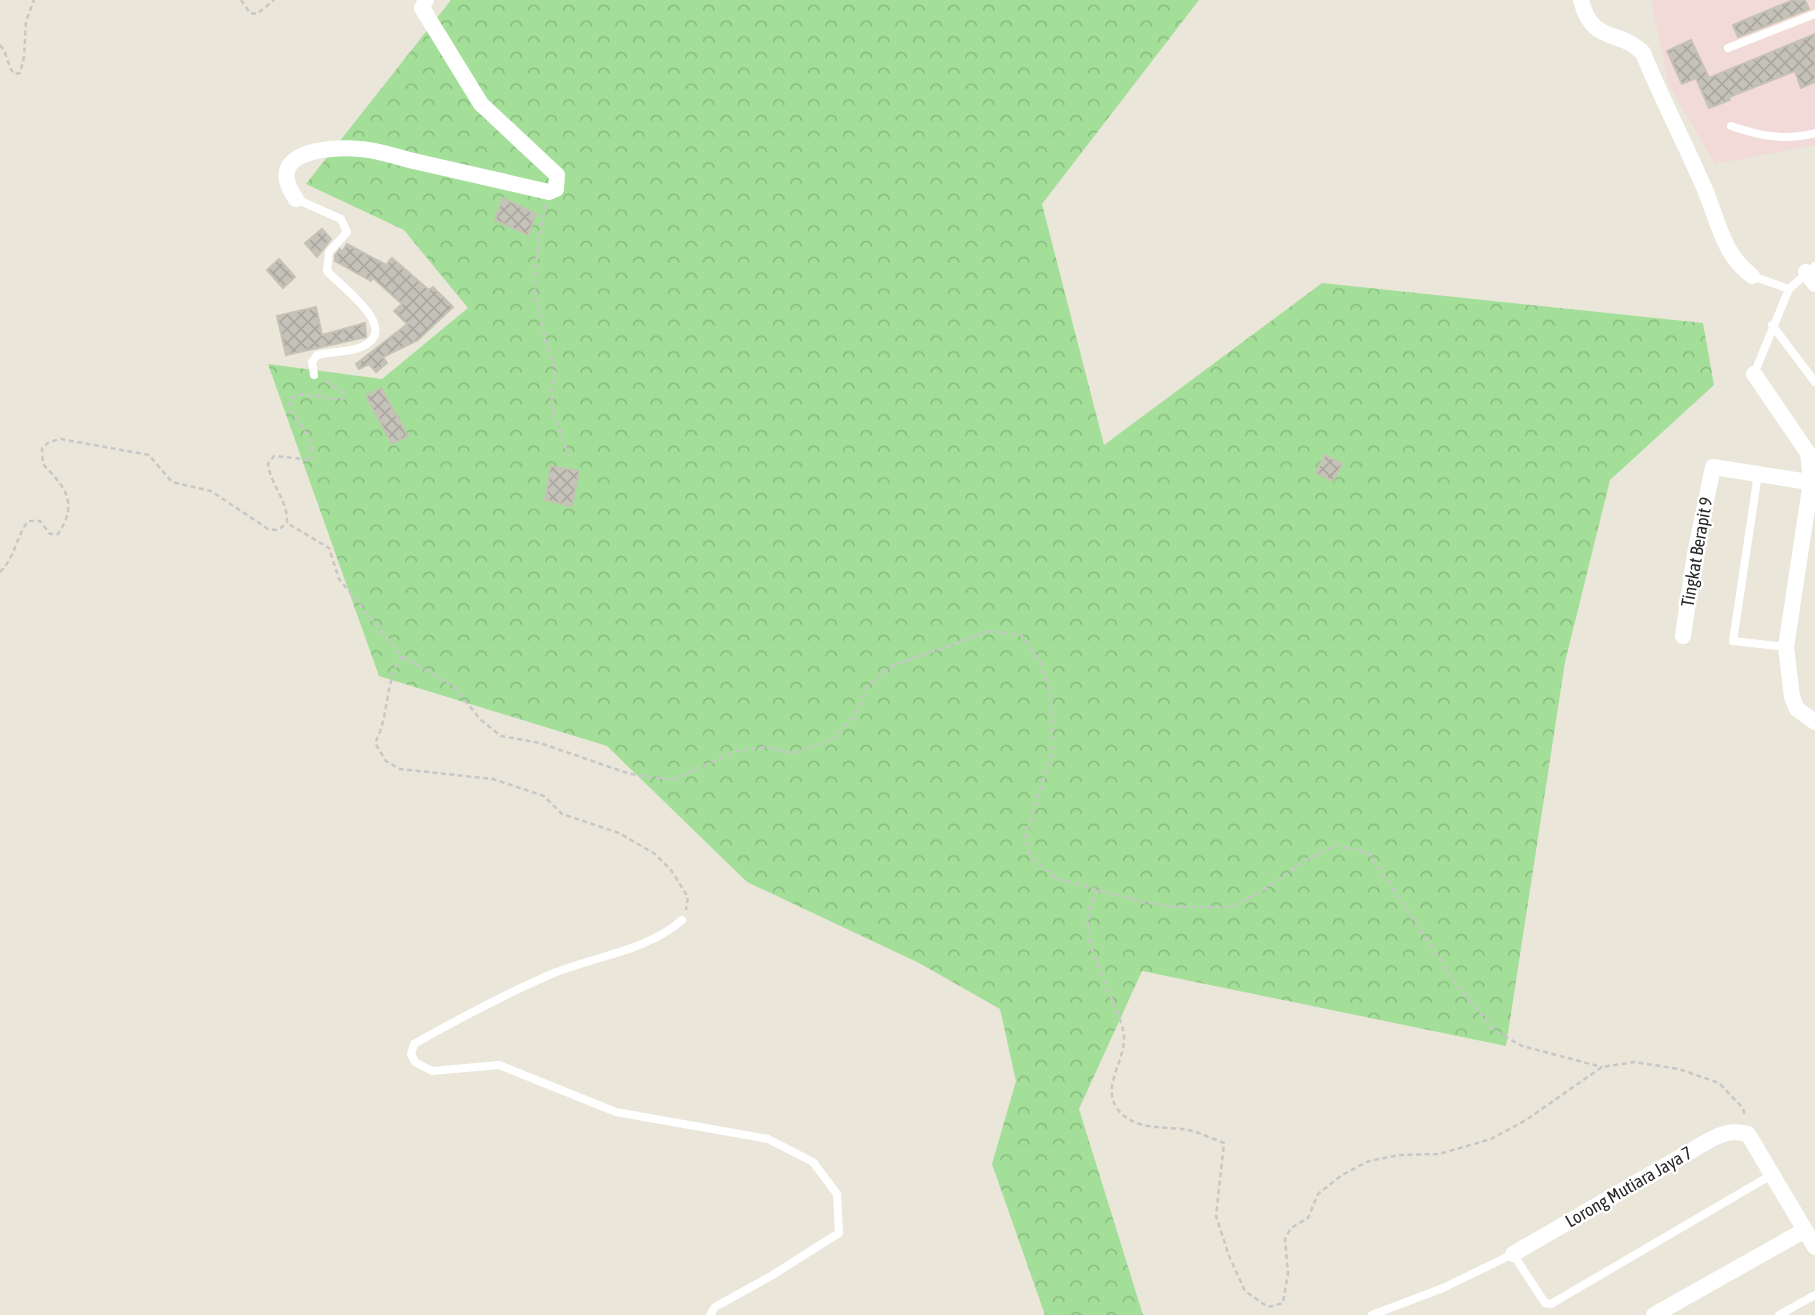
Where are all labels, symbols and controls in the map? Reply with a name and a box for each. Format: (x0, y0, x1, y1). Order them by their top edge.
street label: Tingkat Berapit 9 (1677, 495, 1716, 608)
street label: Lorong Mutiara Jaya 7 (1562, 1142, 1696, 1231)

